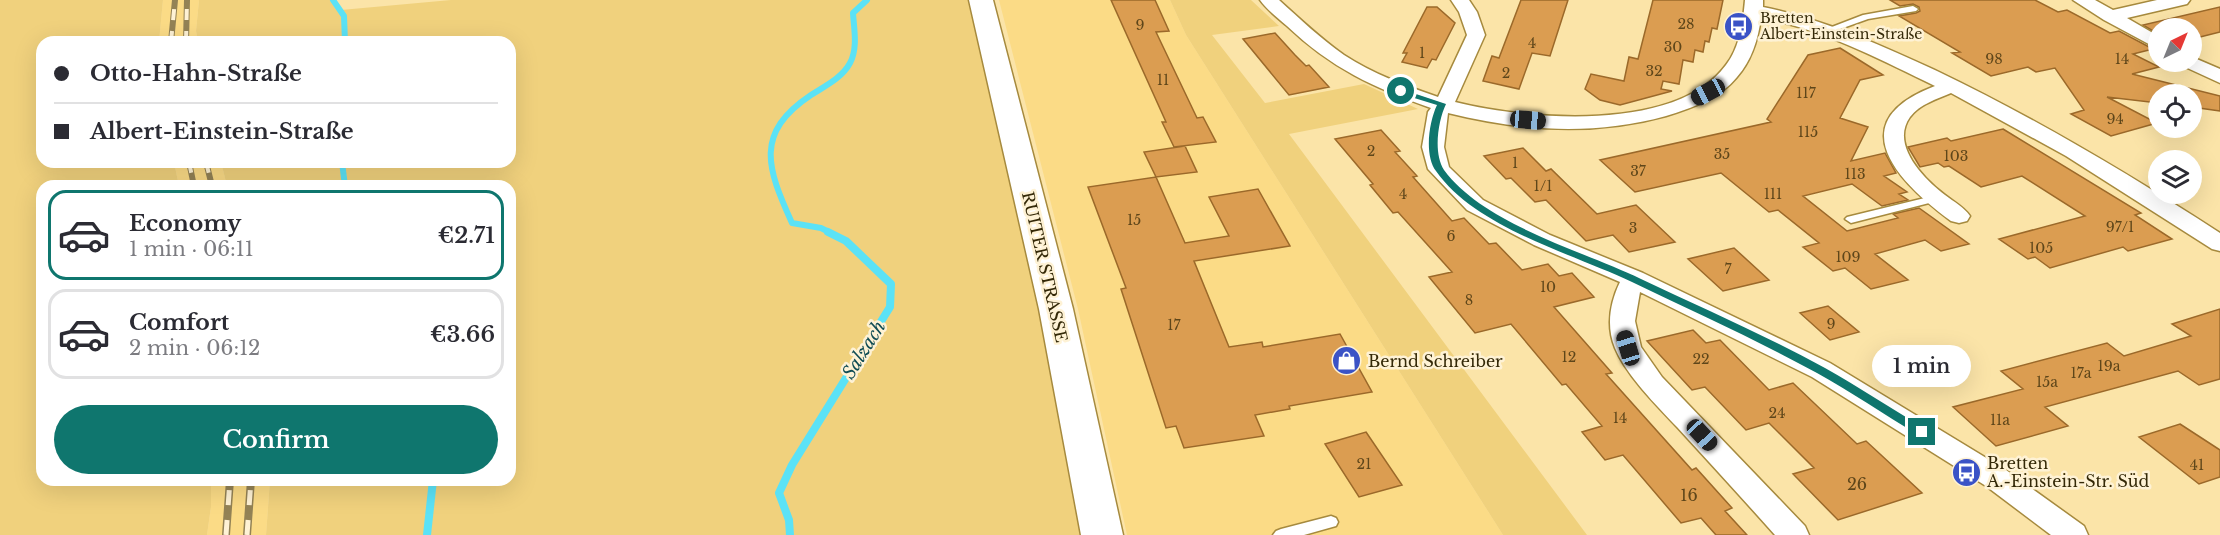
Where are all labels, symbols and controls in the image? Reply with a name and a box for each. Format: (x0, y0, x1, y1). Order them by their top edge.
place label: Bretten Albert-Einstein-Straße (1759, 9, 1922, 43)
bus stop icon: Bretten Albert-Einstein-Straße (1723, 10, 1755, 42)
house number: 28 (1677, 15, 1695, 33)
house number: 9 (1135, 16, 1145, 34)
north arrow (2148, 18, 2202, 72)
map controls (2148, 18, 2202, 204)
house number: 4 (1528, 34, 1536, 52)
house number: 30 (1664, 38, 1682, 56)
house number: 1 (1419, 44, 1425, 62)
house number: 98 (1985, 50, 2003, 68)
house number: 14 (2115, 50, 2129, 68)
text: Otto-Hahn-Straße (90, 60, 302, 87)
house number: 32 (1645, 62, 1663, 80)
house number: 2 (1502, 64, 1510, 82)
house number: 11 (1157, 71, 1169, 89)
car (1688, 76, 1728, 108)
route start (1387, 77, 1414, 104)
house number: 117 (1796, 84, 1817, 102)
button: locate (2148, 84, 2202, 138)
car (1509, 109, 1547, 131)
house number: 94 (2106, 110, 2124, 128)
text: Albert-Einstein-Straße (90, 118, 354, 145)
house number: 115 (1798, 123, 1818, 141)
house number: 2 (1367, 142, 1375, 160)
house number: 35 (1714, 145, 1730, 163)
house number: 103 (1944, 147, 1968, 165)
button: layers (2148, 150, 2202, 204)
house number: 1 (1512, 154, 1518, 172)
house number: 37 (1630, 162, 1647, 180)
house number: 113 (1844, 165, 1866, 183)
house number: 1/1 (1534, 177, 1552, 195)
house number: 4 (1399, 185, 1407, 203)
house number: 111 (1764, 185, 1782, 203)
street label: RUITER STRASSE (1018, 190, 1072, 344)
icon: car (57, 208, 111, 262)
text: Economy (129, 210, 241, 237)
house number: 15 (1127, 211, 1141, 229)
house number: 97/1 (2106, 218, 2134, 236)
house number: 3 (1629, 219, 1637, 237)
text: €2.71 (438, 222, 495, 249)
house number: 6 (1446, 227, 1456, 245)
text: 1 min · 06:11 (129, 237, 254, 261)
house number: 105 (2029, 239, 2053, 257)
house number: 109 (1835, 248, 1861, 266)
house number: 7 (1724, 260, 1732, 278)
house number: 10 (1540, 278, 1556, 296)
house number: 8 (1465, 291, 1473, 309)
icon: car (57, 307, 111, 361)
text: Comfort (129, 309, 229, 336)
house number: 9 (1826, 315, 1836, 333)
house number: 17 (1167, 316, 1182, 334)
water label: Salzach (838, 317, 890, 383)
text: €3.66 (430, 321, 495, 348)
car (1614, 328, 1642, 368)
text: 2 min · 06:12 (129, 336, 260, 360)
shop icon: Bernd Schreiber (1331, 345, 1363, 377)
callout: 1 min (1872, 345, 1972, 387)
house number: 12 (1562, 348, 1576, 366)
house number: 22 (1692, 350, 1710, 368)
place label: Bernd Schreiber (1368, 351, 1503, 371)
text: 1 min (1893, 354, 1950, 378)
house number: 19a (2097, 357, 2121, 375)
house number: 17a (2070, 364, 2092, 382)
house number: 15a (2036, 373, 2058, 391)
house number: 24 (1769, 404, 1785, 422)
button: Confirm (54, 405, 498, 474)
house number: 14 (1613, 409, 1627, 427)
house number: 11a (1990, 411, 2010, 429)
car (1683, 416, 1721, 454)
route end (1908, 418, 1935, 445)
place label: Bretten A.-Einstein-Str. Süd (1986, 453, 2149, 491)
house number: 21 (1357, 455, 1371, 473)
bus stop icon: Bretten A.-Einstein-Str. Süd (1950, 456, 1982, 488)
house number: 41 (2190, 456, 2204, 474)
house number: 26 (1847, 474, 1867, 494)
house number: 16 (1680, 485, 1698, 505)

